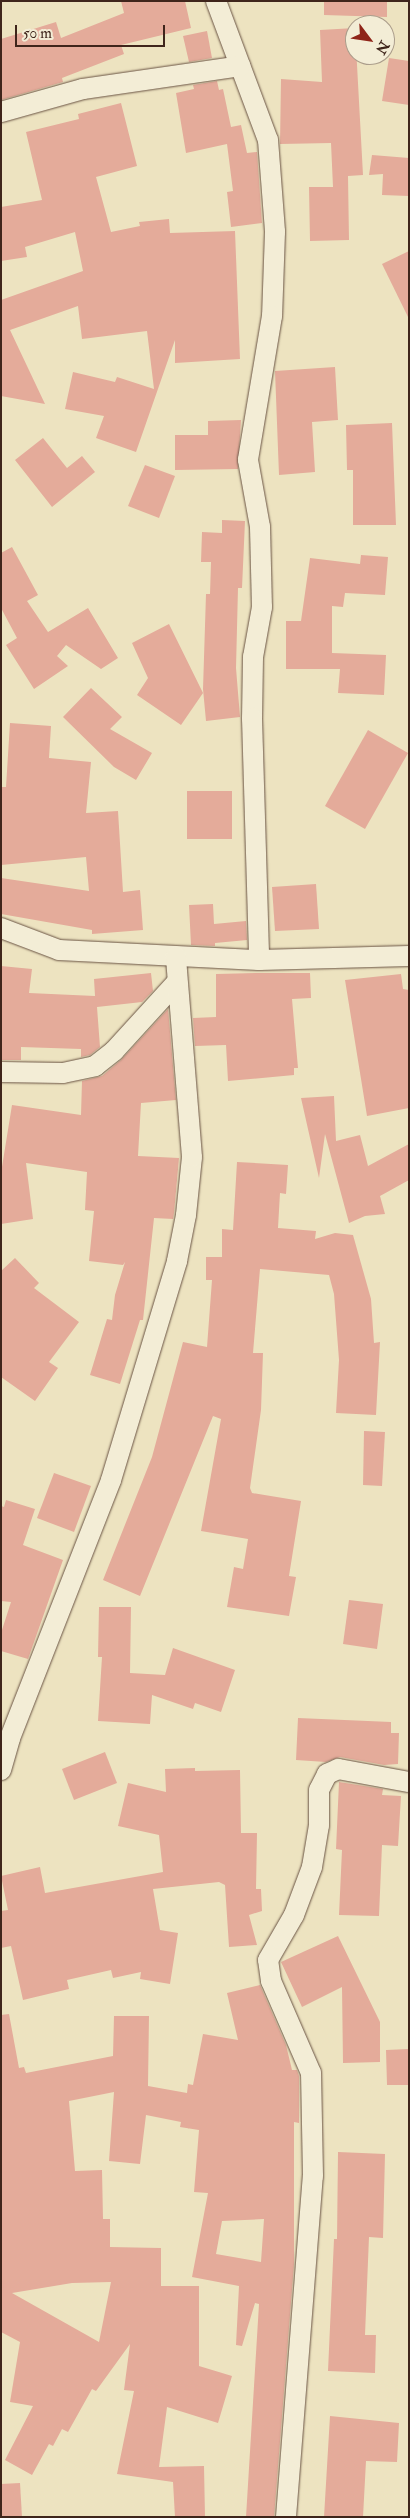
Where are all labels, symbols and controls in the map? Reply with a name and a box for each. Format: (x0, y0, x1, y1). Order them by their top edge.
scale bar (18, 15, 168, 47)
north arrow (345, 15, 395, 65)
text: 50 m (23, 24, 52, 43)
text: N (372, 38, 393, 57)

